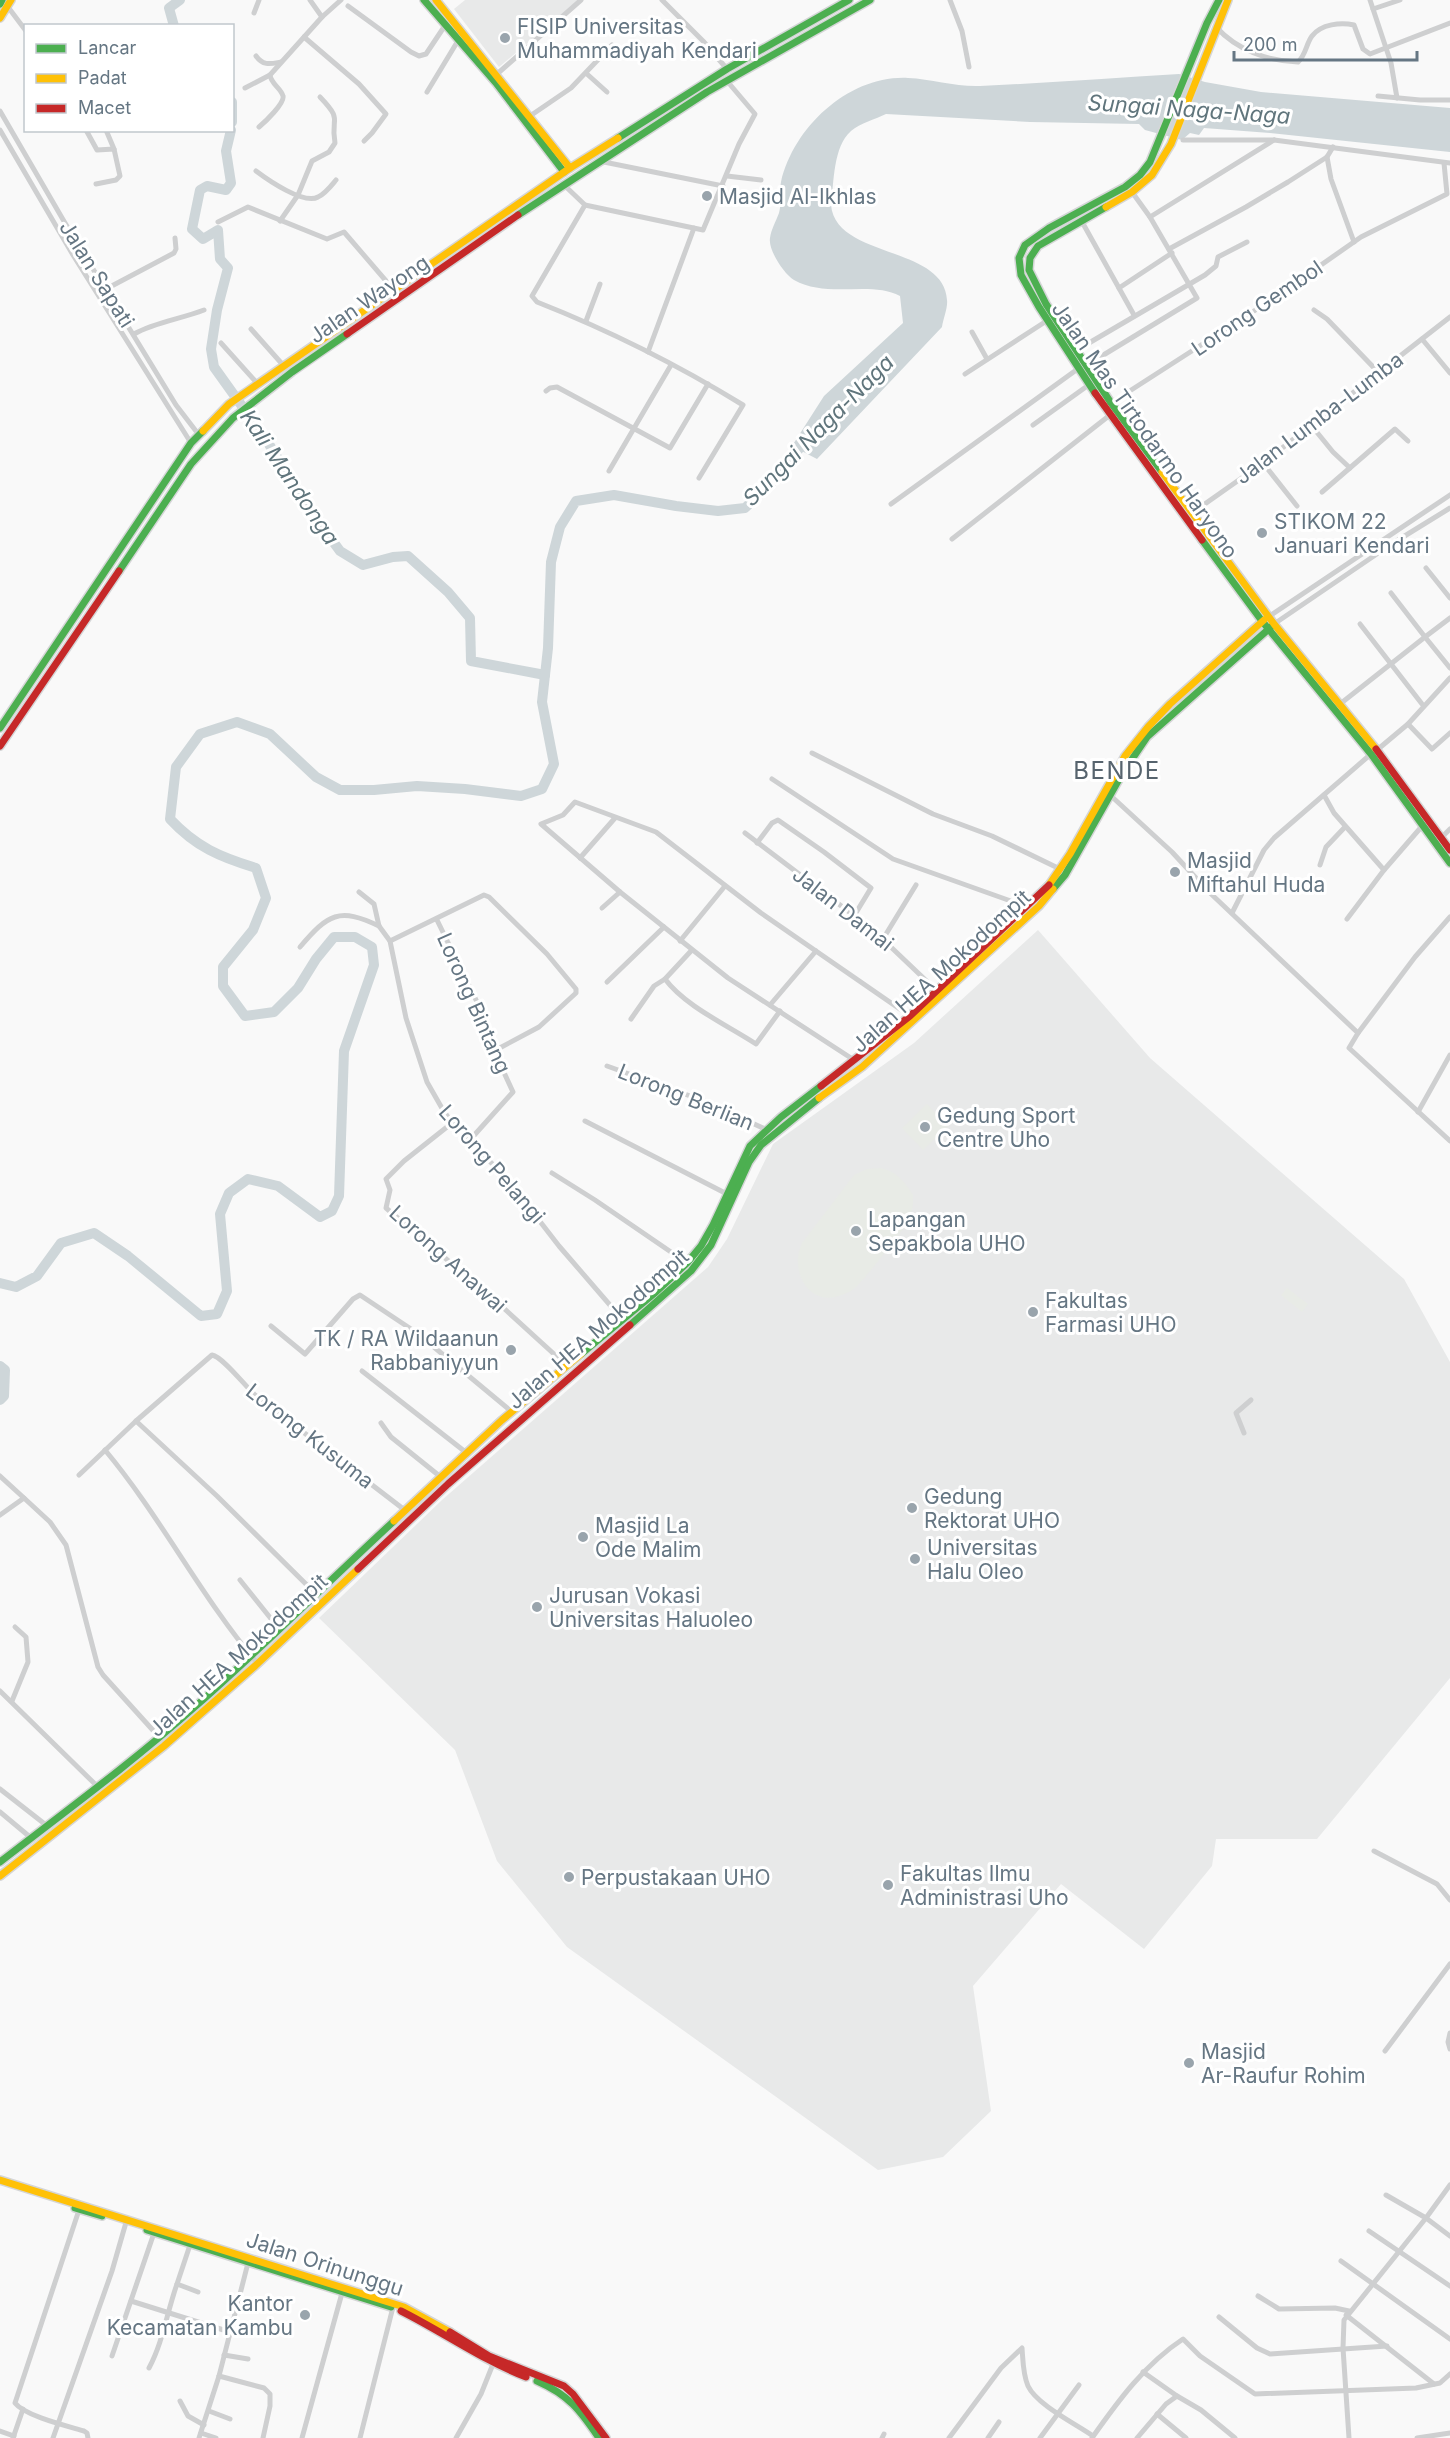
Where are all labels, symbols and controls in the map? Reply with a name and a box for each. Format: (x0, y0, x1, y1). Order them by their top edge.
place label: FISIP Universitas Muhammadiyah Kendari (517, 14, 757, 63)
legend (24, 24, 234, 132)
scale bar (1234, 24, 1417, 62)
marker: FISIP Universitas Muhammadiyah Kendari (498, 31, 512, 45)
text: 200 m (1243, 34, 1298, 55)
text: Lancar (78, 37, 136, 58)
text: Padat (78, 67, 127, 88)
water label: Sungai Naga-Naga (1087, 89, 1291, 129)
text: Macet (78, 97, 131, 118)
place label: Masjid Al-Ikhlas (719, 184, 877, 209)
marker: Masjid Al-Ikhlas (700, 189, 714, 203)
street label: Jalan Sapati (54, 216, 140, 332)
street label: Jalan Wayong (304, 250, 434, 348)
street label: Lorong Gembol (1187, 255, 1327, 361)
street label: Jalan Mas Tirtodarmo Haryono (1047, 297, 1243, 563)
street label: Jalan Lumba-Lumba (1230, 347, 1408, 489)
water label: Sungai Naga-Naga (737, 349, 899, 511)
water label: Kali Mandonga (235, 405, 345, 549)
place label: STIKOM 22 Januari Kendari (1274, 509, 1430, 558)
marker: STIKOM 22 Januari Kendari (1255, 526, 1269, 540)
district label: BENDE (1073, 756, 1161, 785)
place label: Masjid Miftahul Huda (1187, 848, 1325, 897)
street label: Jalan Damai (788, 862, 898, 956)
marker: Masjid Miftahul Huda (1168, 865, 1182, 879)
street label: Jalan HEA Mokodompit (847, 884, 1035, 1058)
street label: Lorong Bintang (432, 929, 516, 1077)
street label: Lorong Berlian (614, 1058, 758, 1136)
street label: Lorong Pelangi (434, 1100, 550, 1228)
place label: Gedung Sport Centre Uho (937, 1103, 1076, 1152)
marker: Gedung Sport Centre Uho (918, 1120, 932, 1134)
street label: Lorong Anawai (384, 1200, 512, 1318)
place label: Lapangan Sepakbola UHO (868, 1207, 1026, 1256)
marker: Lapangan Sepakbola UHO (849, 1224, 863, 1238)
street label: Jalan HEA Mokodompit (502, 1244, 694, 1414)
place label: Fakultas Farmasi UHO (1045, 1288, 1176, 1337)
marker: Fakultas Farmasi UHO (1026, 1305, 1040, 1319)
place label: TK / RA Wildaanun Rabbaniyyun (314, 1326, 499, 1375)
marker: TK / RA Wildaanun Rabbaniyyun (504, 1343, 518, 1357)
street label: Lorong Kusuma (241, 1378, 379, 1494)
place label: Gedung Rektorat UHO (924, 1484, 1060, 1533)
marker: Gedung Rektorat UHO (905, 1501, 919, 1515)
place label: Masjid La Ode Malim (595, 1513, 701, 1562)
marker: Masjid La Ode Malim (576, 1530, 590, 1544)
place label: Universitas Halu Oleo (927, 1535, 1038, 1584)
marker: Universitas Halu Oleo (908, 1552, 922, 1566)
street label: Jalan HEA Mokodompit (144, 1568, 332, 1742)
place label: Jurusan Vokasi Universitas Haluoleo (549, 1583, 753, 1632)
marker: Jurusan Vokasi Universitas Haluoleo (530, 1600, 544, 1614)
place label: Fakultas Ilmu Administrasi Uho (900, 1861, 1069, 1910)
place label: Perpustakaan UHO (581, 1865, 771, 1890)
marker: Perpustakaan UHO (562, 1870, 576, 1884)
marker: Fakultas Ilmu Administrasi Uho (881, 1878, 895, 1892)
place label: Masjid Ar-Raufur Rohim (1201, 2039, 1366, 2088)
marker: Masjid Ar-Raufur Rohim (1182, 2056, 1196, 2070)
street label: Jalan Orinunggu (243, 2227, 407, 2301)
place label: Kantor Kecamatan Kambu (107, 2291, 293, 2340)
marker: Kantor Kecamatan Kambu (298, 2308, 312, 2322)

